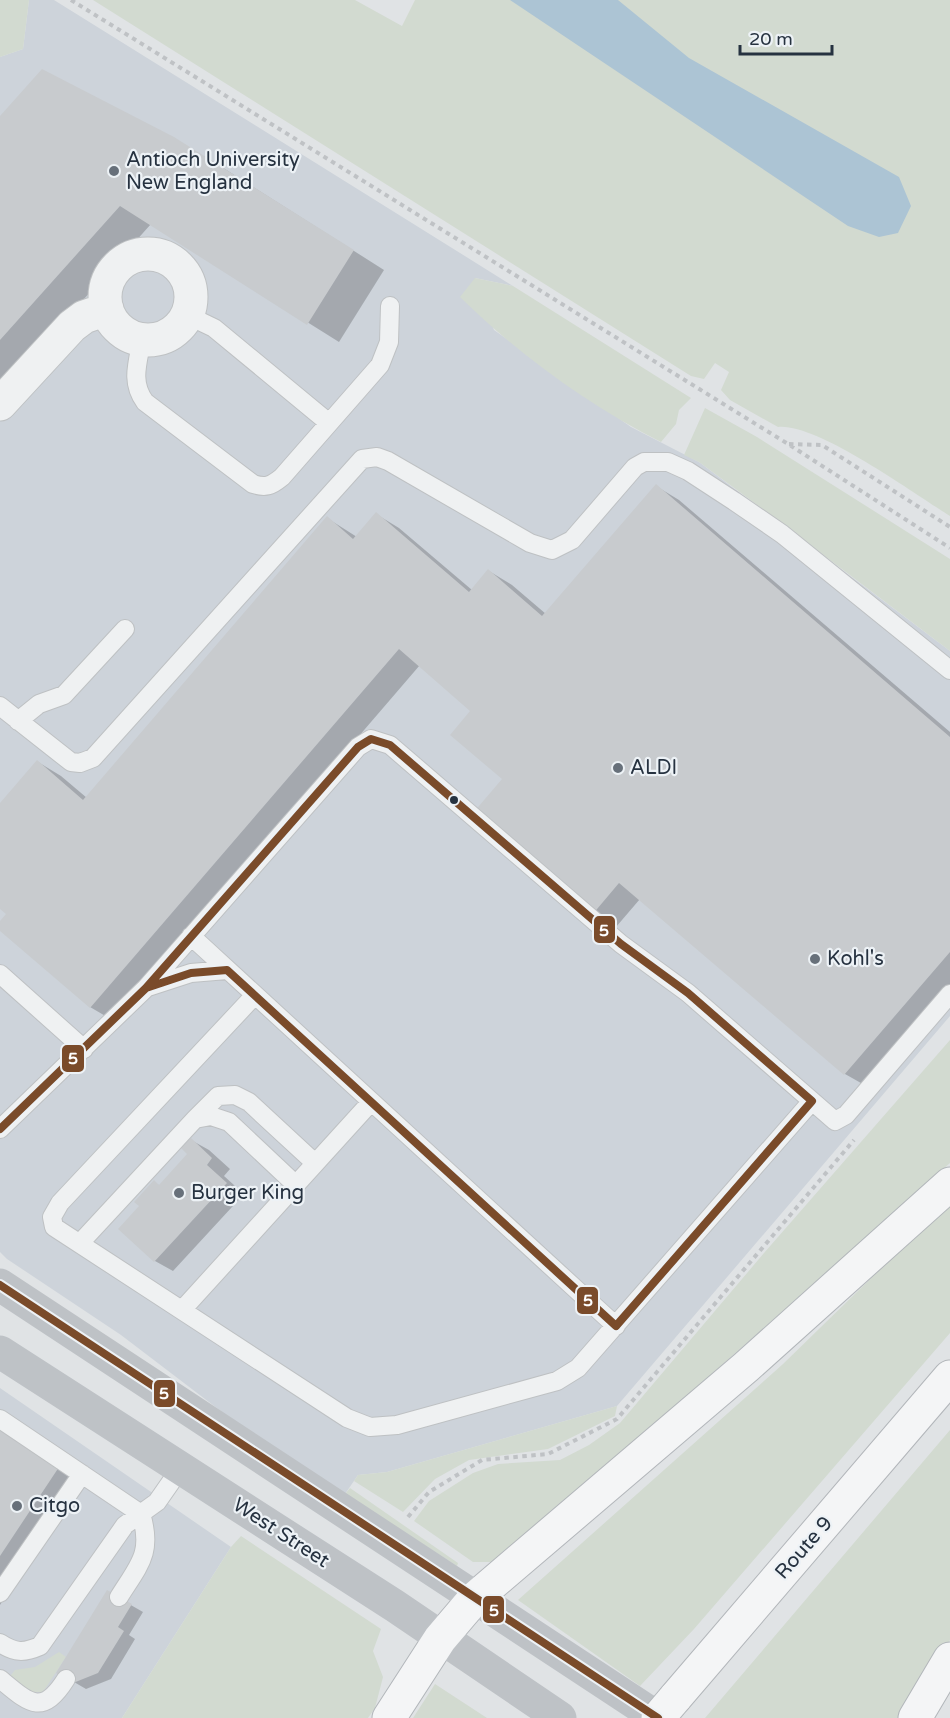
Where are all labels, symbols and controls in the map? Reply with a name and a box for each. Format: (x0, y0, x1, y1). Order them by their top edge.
scale bar (740, 18, 832, 56)
text: 20 m (749, 28, 793, 50)
place label: Antioch University New England (126, 148, 300, 195)
marker: Antioch University New England (107, 164, 121, 178)
place label: ALDI (630, 756, 677, 780)
marker: ALDI (611, 761, 625, 775)
unlabelled marker (448, 794, 460, 806)
line badge: 5 (593, 915, 616, 944)
text: 5 (599, 921, 609, 941)
place label: Kohl's (827, 947, 884, 971)
marker: Kohl's (808, 952, 822, 966)
line badge: 5 (61, 1044, 85, 1073)
text: 5 (68, 1049, 78, 1069)
place label: Burger King (191, 1181, 304, 1205)
marker: Burger King (172, 1186, 186, 1200)
line badge: 5 (576, 1286, 599, 1315)
text: 5 (583, 1291, 593, 1311)
line badge: 5 (153, 1379, 176, 1408)
text: 5 (159, 1384, 169, 1404)
street label: West Street (228, 1493, 334, 1573)
place label: Citgo (29, 1494, 80, 1518)
marker: Citgo (10, 1499, 24, 1513)
street label: Route 9 (770, 1512, 838, 1584)
line badge: 5 (482, 1595, 505, 1624)
text: 5 (489, 1601, 499, 1621)

